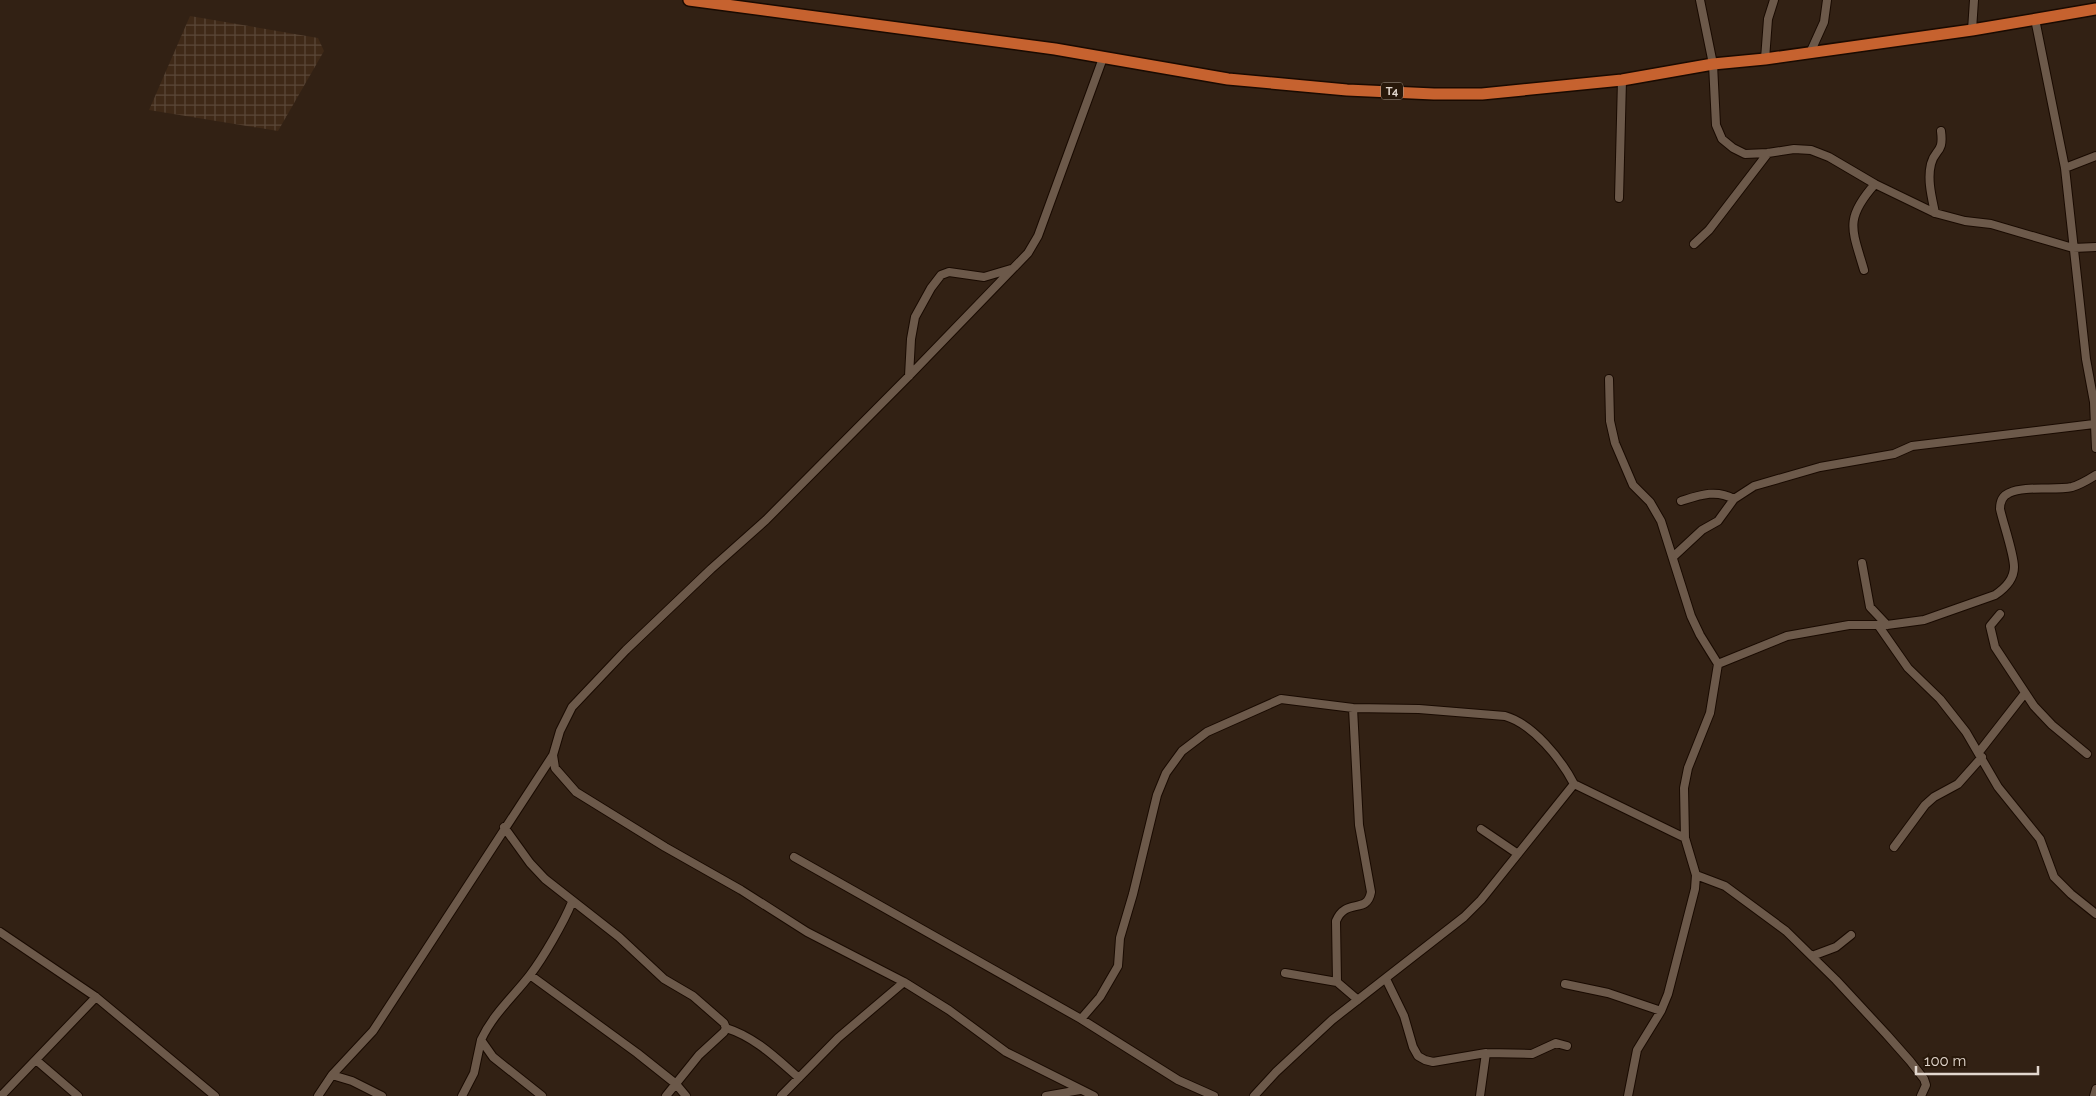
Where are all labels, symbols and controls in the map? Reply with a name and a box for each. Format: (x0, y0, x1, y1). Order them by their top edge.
road number: T4 (1381, 82, 1403, 100)
scale bar (1916, 1044, 2038, 1076)
text: 100 m (1924, 1052, 1966, 1070)

